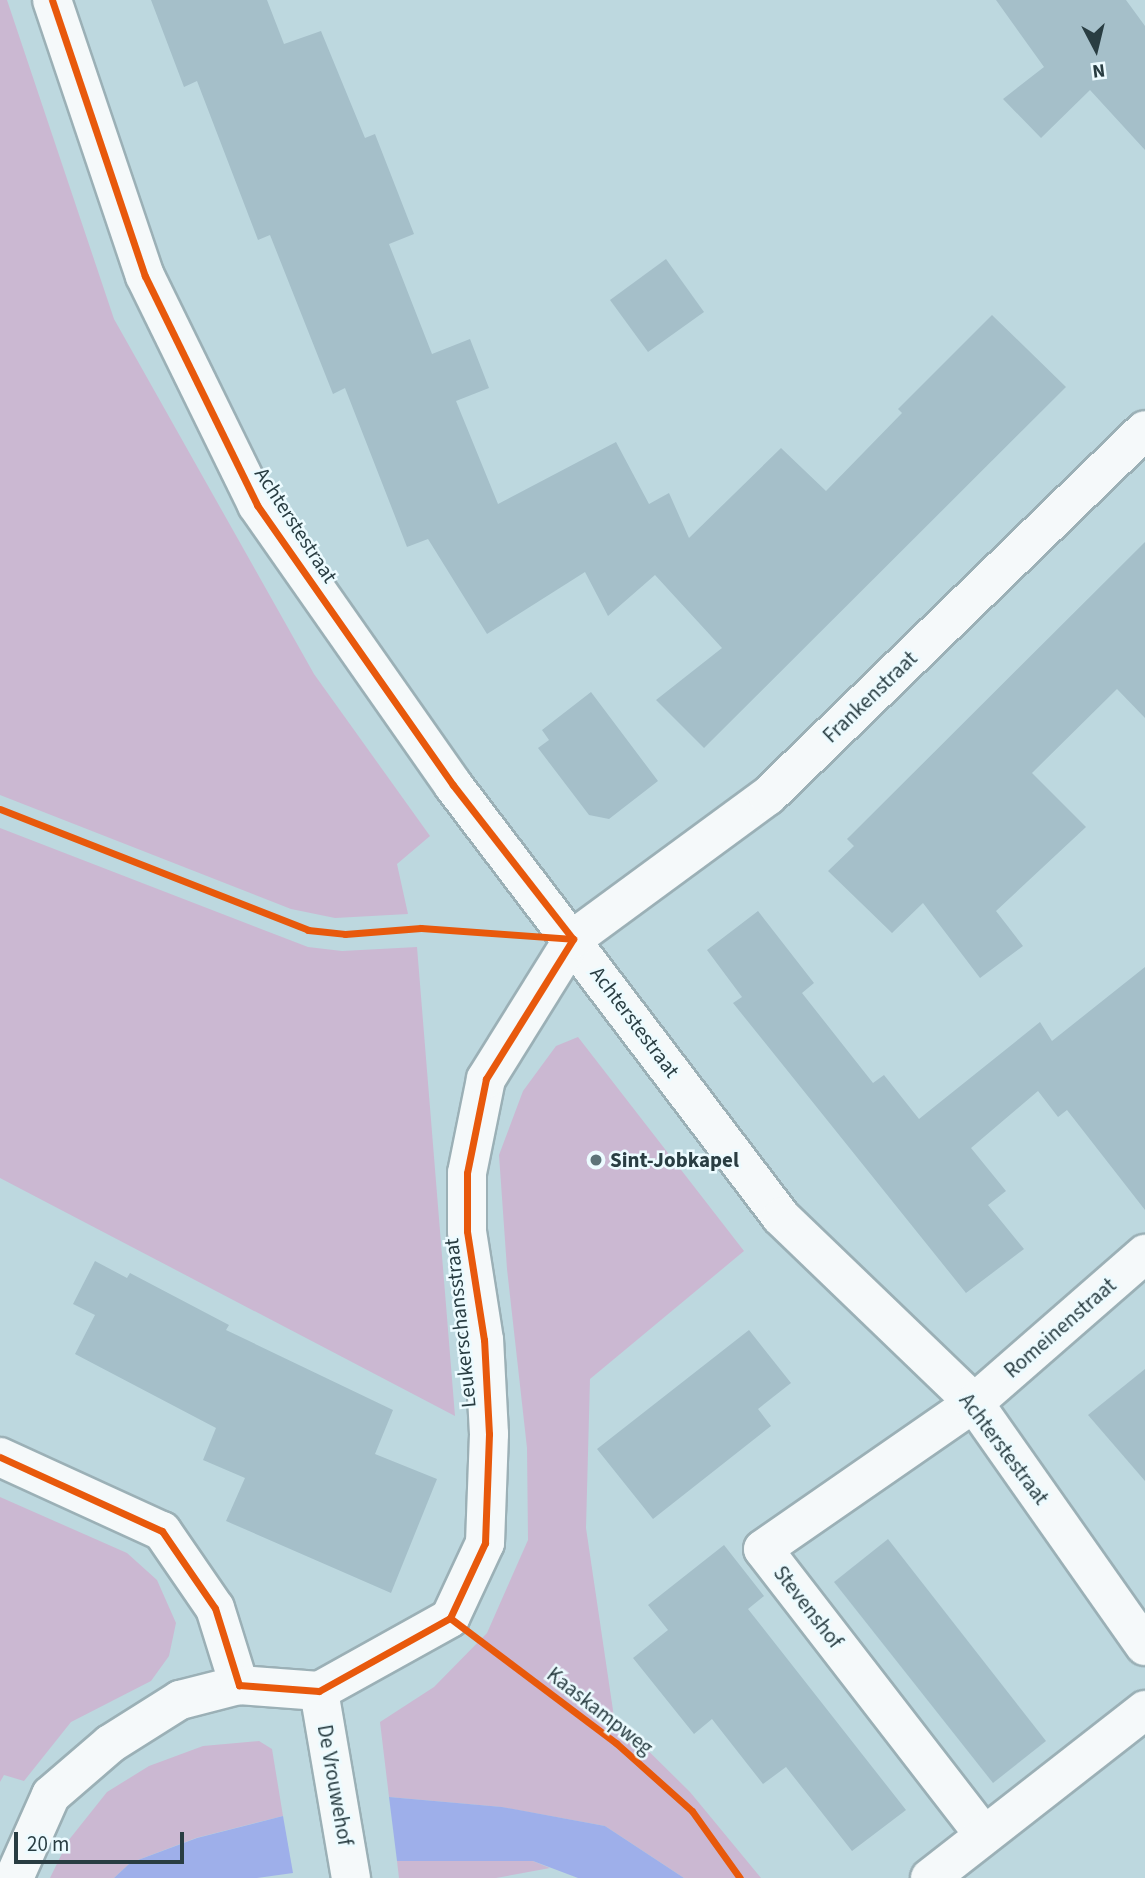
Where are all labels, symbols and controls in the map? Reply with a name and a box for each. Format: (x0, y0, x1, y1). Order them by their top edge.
north arrow (1061, 14, 1131, 84)
text: N (1091, 56, 1107, 85)
street label: Achterstestraat (249, 462, 343, 588)
street label: Frankenstraat (818, 646, 922, 748)
street label: Achterstestraat (585, 961, 685, 1083)
place label: Sint-Jobkapel (610, 1147, 739, 1173)
marker: Sint-Jobkapel (588, 1152, 604, 1168)
street label: Leukerschansstraat (439, 1237, 481, 1409)
street label: Romeinenstraat (999, 1273, 1121, 1383)
street label: Achterstestraat (954, 1388, 1054, 1510)
street label: Stevenshof (768, 1561, 848, 1653)
street label: Kaaskampweg (542, 1662, 658, 1760)
street label: De Vrouwehof (312, 1723, 358, 1847)
scale bar (18, 1818, 187, 1862)
text: 20 m (27, 1829, 69, 1859)

